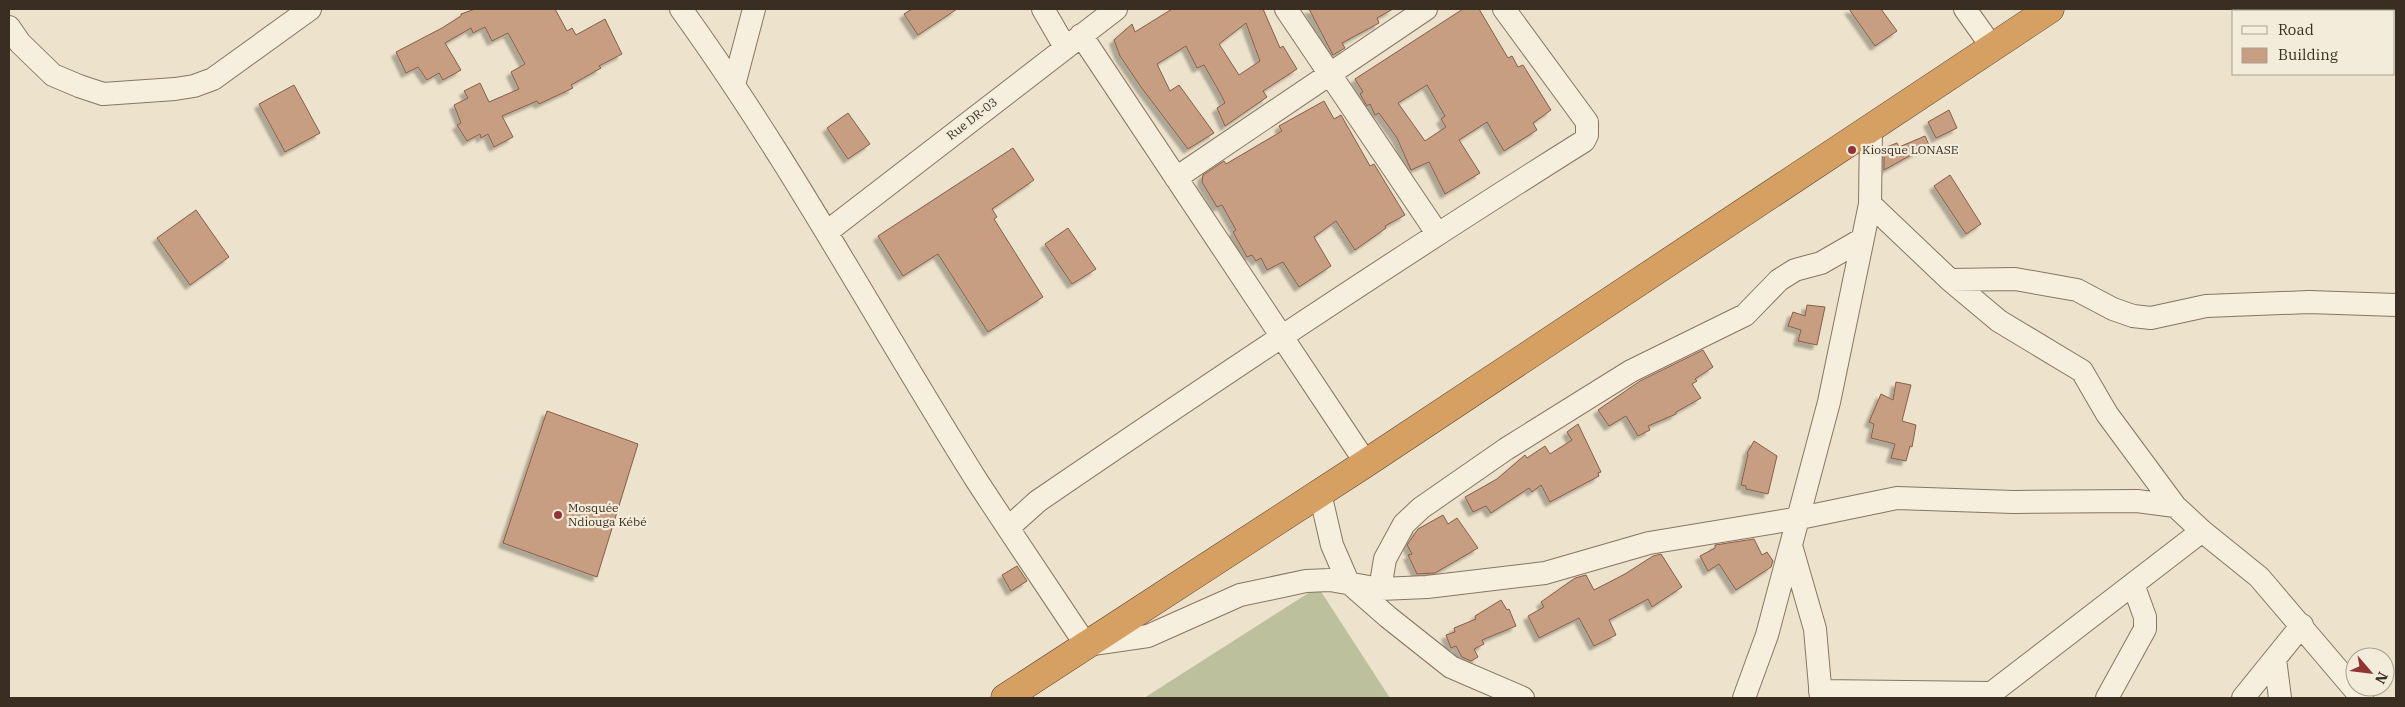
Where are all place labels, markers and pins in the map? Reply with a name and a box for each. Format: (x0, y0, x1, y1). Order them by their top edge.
place label: Kiosque LONASE (1862, 142, 1958, 157)
marker: Kiosque LONASE (1846, 144, 1858, 156)
place label: Mosquée Ndiouga Kébé (568, 500, 647, 529)
marker: Mosquée Ndiouga Kébé (552, 509, 564, 521)

